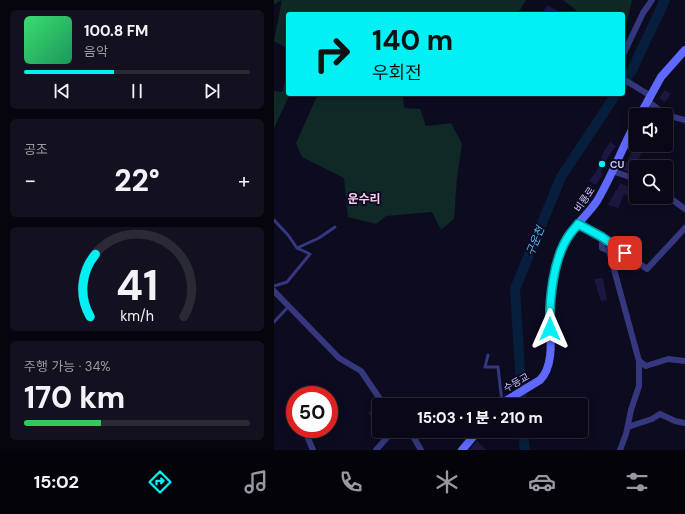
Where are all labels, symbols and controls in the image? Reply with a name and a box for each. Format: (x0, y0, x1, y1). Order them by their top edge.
text: 100.8 FM (84, 21, 148, 41)
text: 140 m (372, 22, 453, 59)
icon: right (306, 28, 358, 80)
text: 음악 (84, 43, 108, 60)
text: 우회전 (372, 61, 422, 85)
icon: previous (51, 80, 73, 102)
icon: pause (126, 80, 148, 102)
icon: next (201, 80, 223, 102)
map controls (629, 108, 673, 204)
button: sound (629, 108, 673, 152)
text: 공조 (24, 141, 48, 158)
place label: CU (610, 158, 624, 171)
marker: CU (597, 159, 607, 169)
button: search (629, 160, 673, 204)
text: 22° (114, 161, 160, 200)
text: − (24, 166, 36, 195)
text: + (238, 166, 250, 195)
street label: 비룡로 (571, 184, 598, 214)
district label: 운수리 (347, 191, 381, 207)
water label: 구운천 (523, 223, 548, 258)
pin (608, 236, 642, 270)
icon: arrive (614, 242, 636, 264)
text: 41 (116, 259, 158, 313)
text: km/h (120, 307, 154, 325)
position arrow (529, 308, 571, 350)
text: 주행 가능 · 34% (24, 358, 111, 375)
street label: 수동교 (501, 370, 531, 395)
text: 170 km (24, 378, 125, 417)
speed limit sign: 50 (286, 386, 338, 438)
text: 15:03 · 1 분 · 210 m (417, 408, 543, 428)
icon: directions (146, 468, 174, 496)
icon: music (242, 468, 270, 496)
icon: phone (337, 468, 365, 496)
icon: climate (433, 468, 461, 496)
icon: car (528, 468, 556, 496)
icon: filters (623, 468, 651, 496)
text: 15:02 (34, 470, 79, 494)

